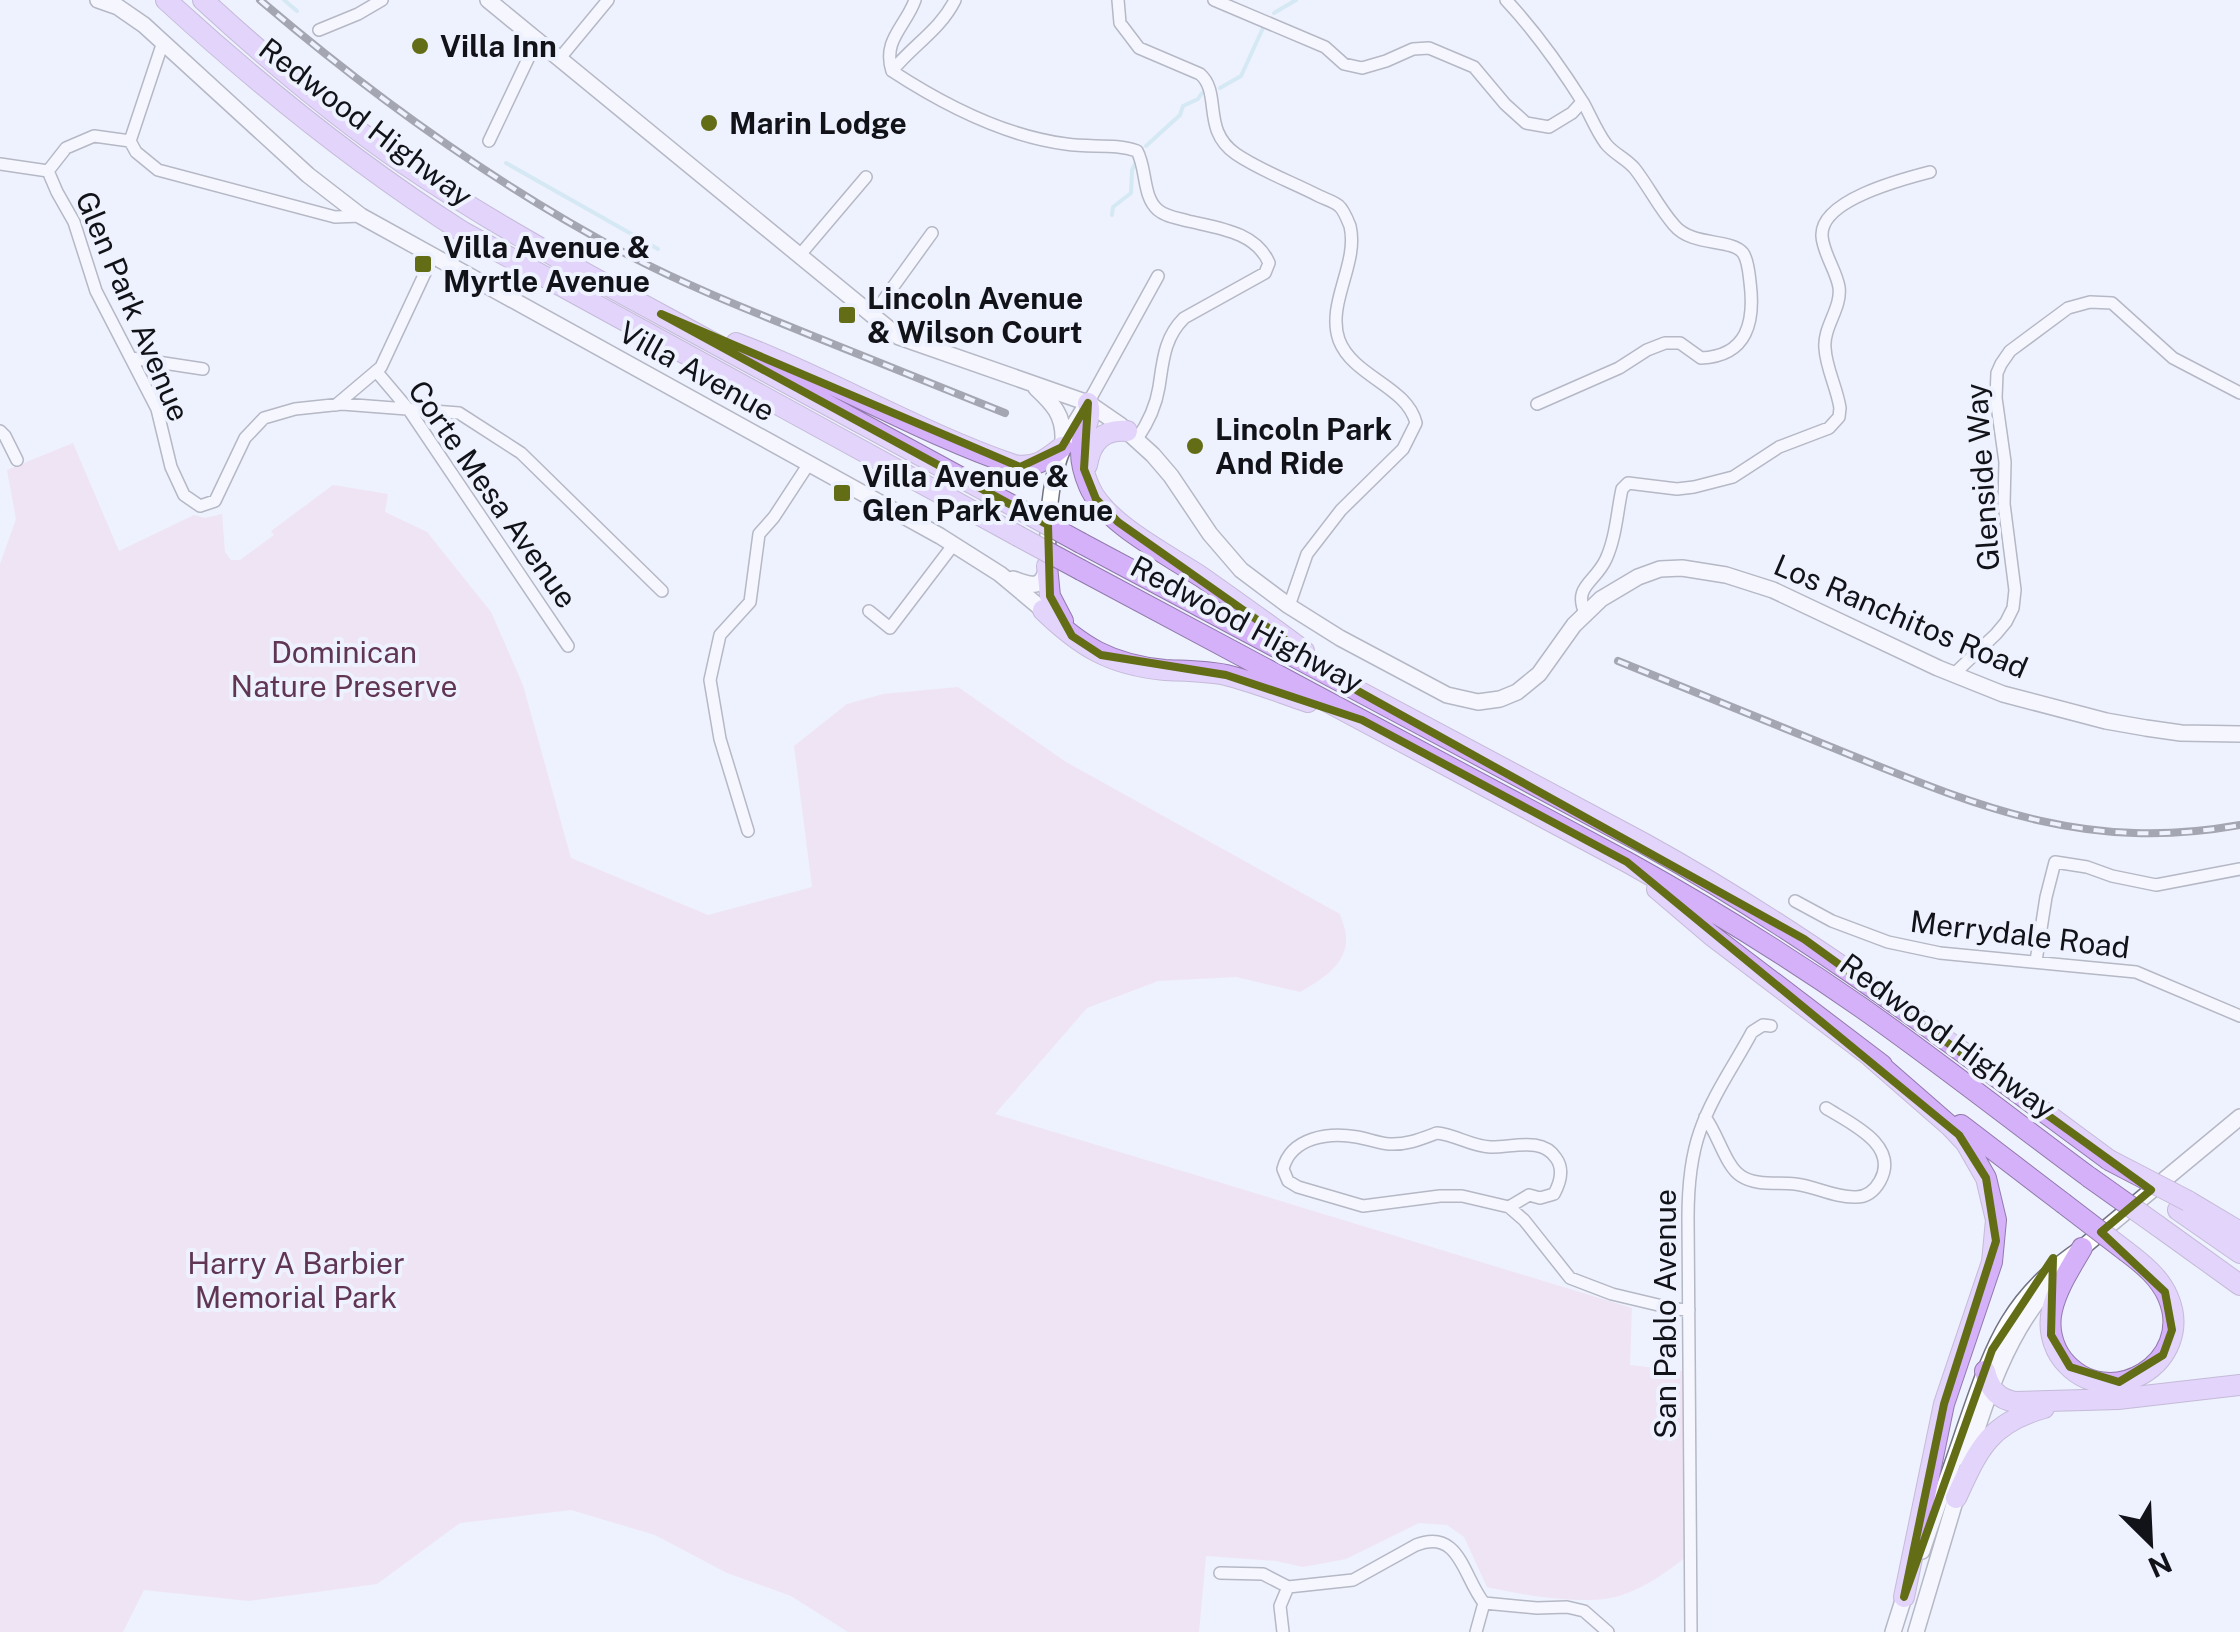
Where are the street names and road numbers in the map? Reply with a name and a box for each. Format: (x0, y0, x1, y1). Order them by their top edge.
street label: Redwood Highway (252, 30, 480, 214)
street label: Glen Park Avenue (68, 186, 198, 426)
street label: Villa Avenue (613, 313, 781, 429)
street label: Corte Mesa Avenue (401, 373, 585, 615)
street label: Glenside Way (1957, 382, 2007, 572)
street label: Los Ranchitos Road (1769, 546, 2033, 686)
street label: Redwood Highway (1125, 548, 1369, 700)
street label: Merrydale Road (1908, 903, 2132, 965)
street label: Redwood Highway (1833, 946, 2063, 1126)
street label: San Pablo Avenue (1647, 1189, 1683, 1439)

